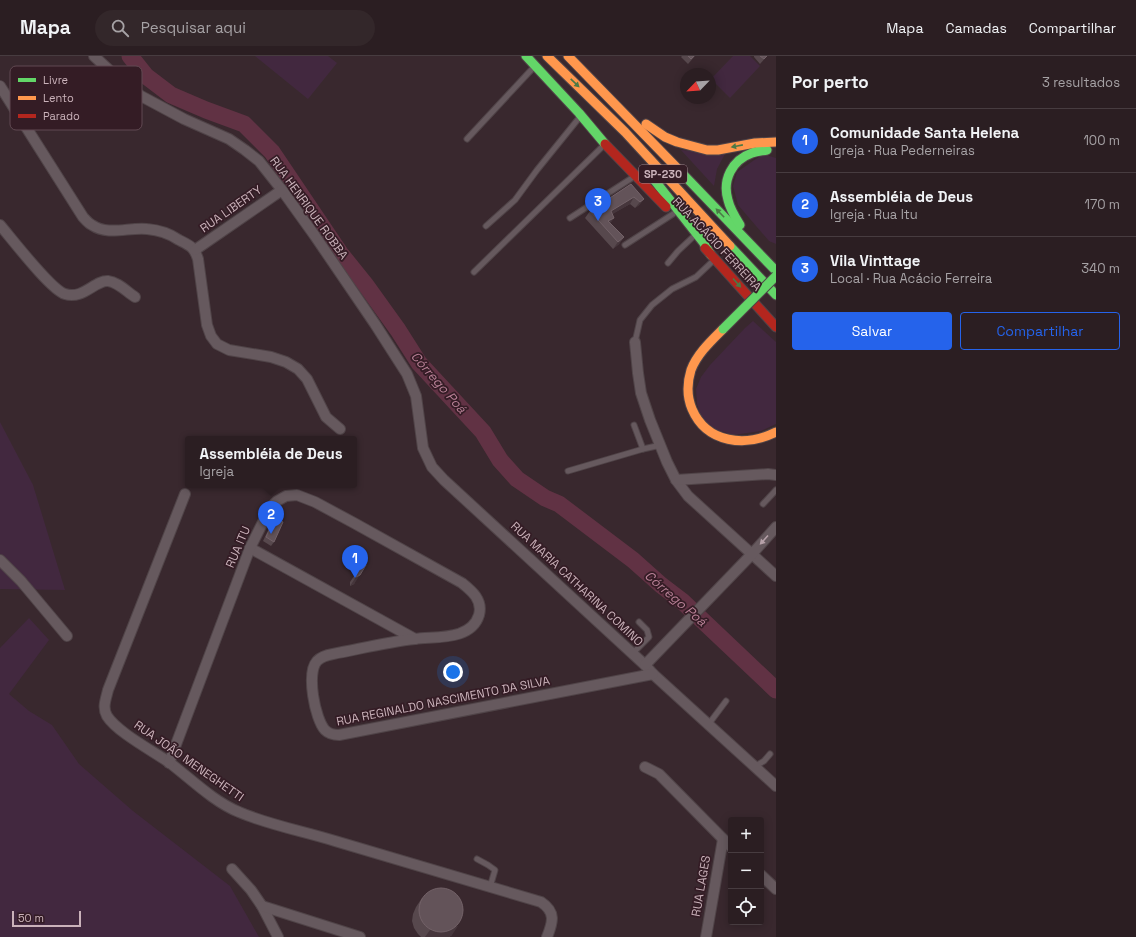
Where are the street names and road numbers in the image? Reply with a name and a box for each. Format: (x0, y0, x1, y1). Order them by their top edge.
street label: RUA HENRIQUE ROBBA (266, 153, 352, 263)
road number: SP-230 (639, 165, 687, 183)
street label: RUA LIBERTY (197, 181, 266, 236)
street label: RUA ACÁCIO FERREIRA (669, 193, 765, 295)
street label: RUA MARIA CATHARINA COMINO (507, 518, 647, 650)
street label: RUA ITU (222, 524, 254, 570)
street label: RUA REGINALDO NASCIMENTO DA SILVA (335, 672, 552, 730)
street label: RUA JOÃO MENEGHETTI (131, 717, 247, 805)
street label: RUA LAGES (688, 854, 714, 918)

